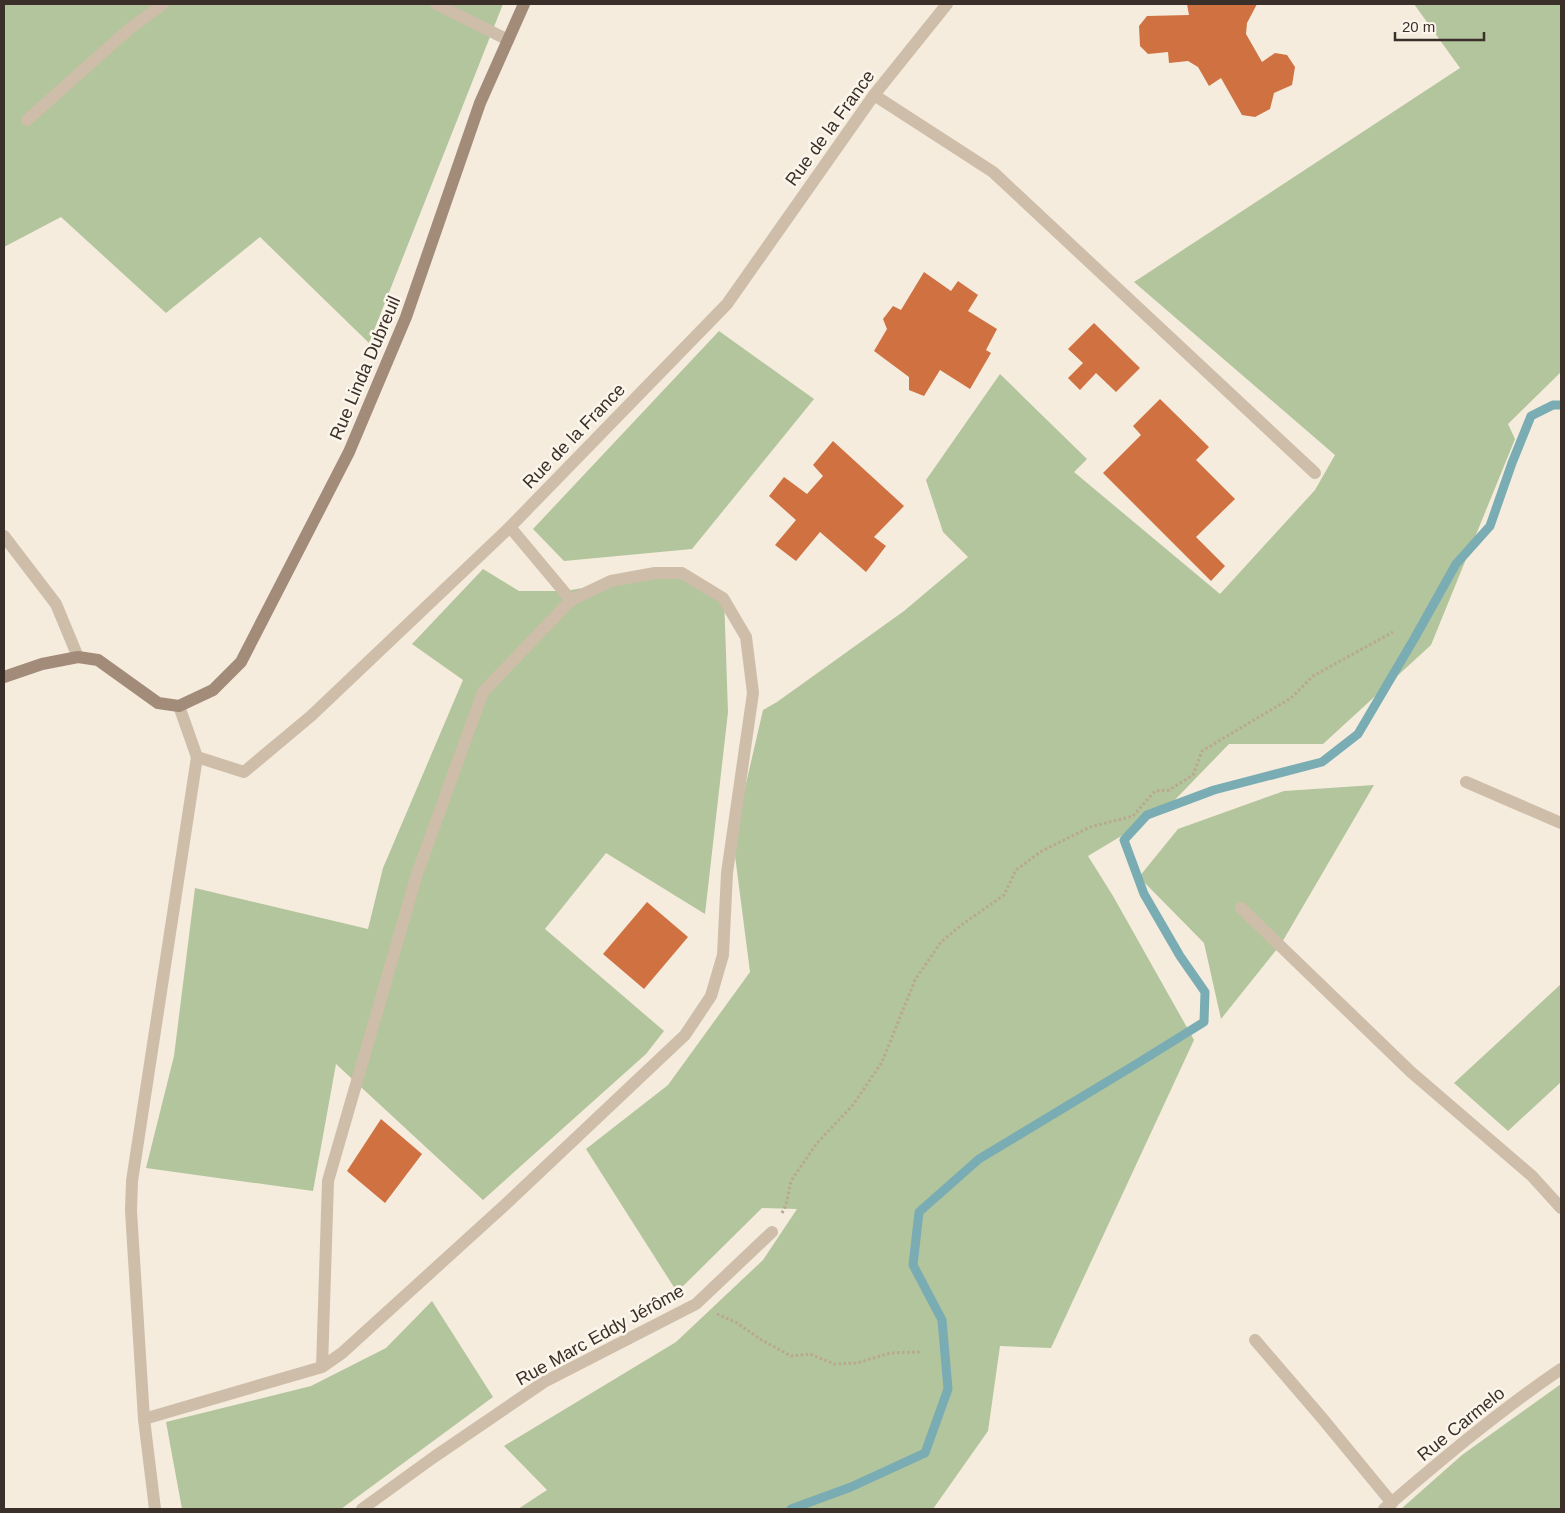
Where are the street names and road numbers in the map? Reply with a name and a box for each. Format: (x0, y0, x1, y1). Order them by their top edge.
street label: Rue de la France (781, 66, 879, 190)
street label: Rue Linda Dubreuil (326, 293, 404, 443)
street label: Rue de la France (519, 379, 629, 493)
street label: Rue Marc Eddy Jérôme (512, 1280, 688, 1390)
street label: Rue Carmelo (1413, 1383, 1509, 1465)

